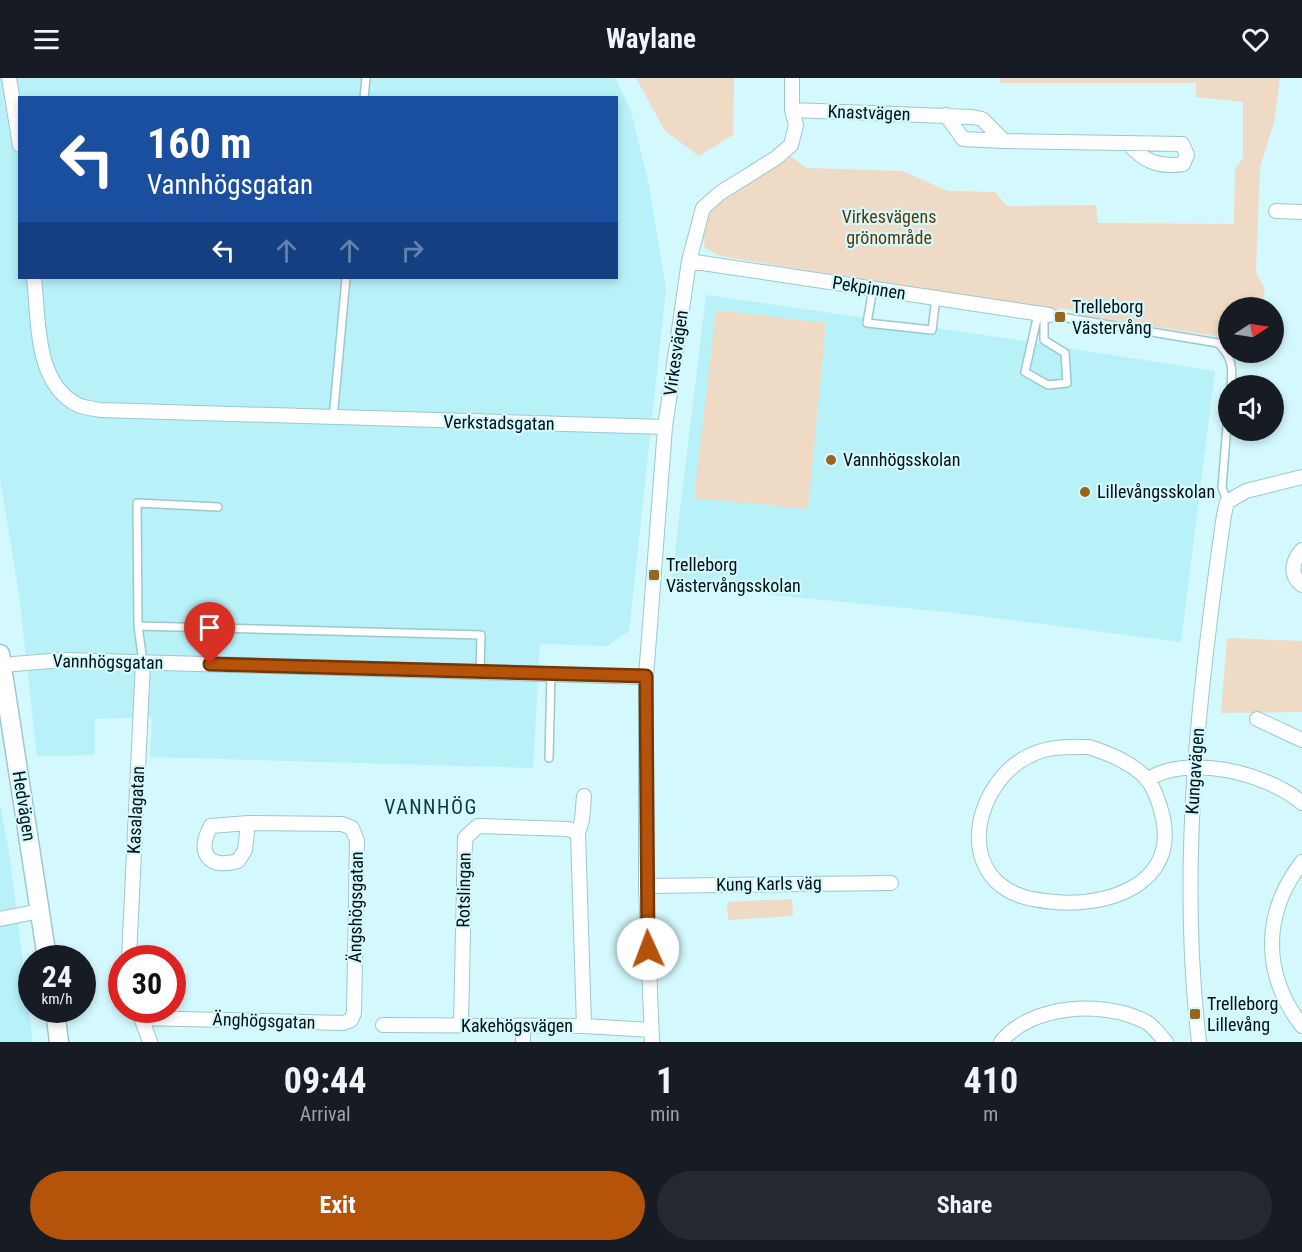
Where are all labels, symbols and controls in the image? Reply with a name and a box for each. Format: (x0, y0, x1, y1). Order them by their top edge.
icon: menu (30, 23, 63, 56)
text: Waylane (606, 23, 696, 55)
icon: heart (1239, 23, 1272, 56)
street label: Knastvägen (827, 101, 911, 124)
text: 160 m (147, 119, 252, 168)
icon: left (48, 120, 126, 198)
text: Vannhögsgatan (147, 169, 313, 201)
park label: Virkesvägens grönområde (842, 206, 936, 248)
icon: left (207, 234, 240, 267)
icon: ahead (270, 234, 303, 267)
icon: ahead (333, 234, 366, 267)
icon: right (396, 234, 429, 267)
street label: Pekpinnen (831, 271, 907, 304)
place label: Trelleborg Västervång (1072, 296, 1152, 338)
north arrow (1218, 297, 1284, 363)
map controls (1218, 297, 1284, 441)
street label: Virkesvägen (659, 309, 692, 397)
marker: Trelleborg Västervång (1053, 310, 1067, 324)
button: sound (1218, 375, 1284, 441)
street label: Verkstadsgatan (443, 411, 555, 434)
place label: Vannhögsskolan (843, 449, 960, 470)
marker: Vannhögsskolan (824, 453, 838, 467)
place label: Lillevångsskolan (1097, 481, 1215, 502)
marker: Lillevångsskolan (1078, 485, 1092, 499)
place label: Trelleborg Västervångsskolan (666, 554, 801, 596)
marker: Trelleborg Västervångsskolan (647, 568, 661, 582)
pin (184, 602, 235, 664)
icon: arrive (193, 611, 226, 644)
street label: Vannhögsgatan (52, 650, 164, 673)
street label: Kungavägen (1181, 727, 1208, 815)
street label: Kasalagatan (123, 765, 148, 855)
street label: Hedvägen (9, 769, 40, 843)
district label: VANNHÖG (384, 795, 478, 819)
street label: Ängshögsgatan (344, 851, 367, 963)
street label: Rotslingan (452, 852, 475, 928)
street label: Kung Karls väg (716, 872, 822, 895)
position arrow (616, 917, 680, 981)
speed limit sign: 30 (108, 945, 186, 1023)
text: 24 (42, 959, 72, 994)
text: km/h (42, 990, 72, 1008)
place label: Trelleborg Lillevång (1207, 993, 1278, 1035)
marker: Trelleborg Lillevång (1188, 1007, 1202, 1021)
street label: Änghögsgatan (212, 1008, 316, 1033)
street label: Kakehögsvägen (461, 1015, 573, 1036)
text: 09:44 (284, 1060, 366, 1102)
text: 1 (656, 1060, 674, 1102)
text: 410 (964, 1060, 1018, 1102)
text: Arrival (300, 1102, 351, 1126)
text: min (650, 1102, 680, 1126)
text: m (983, 1102, 998, 1126)
button: Exit (30, 1171, 645, 1240)
button: Share (657, 1171, 1272, 1240)

